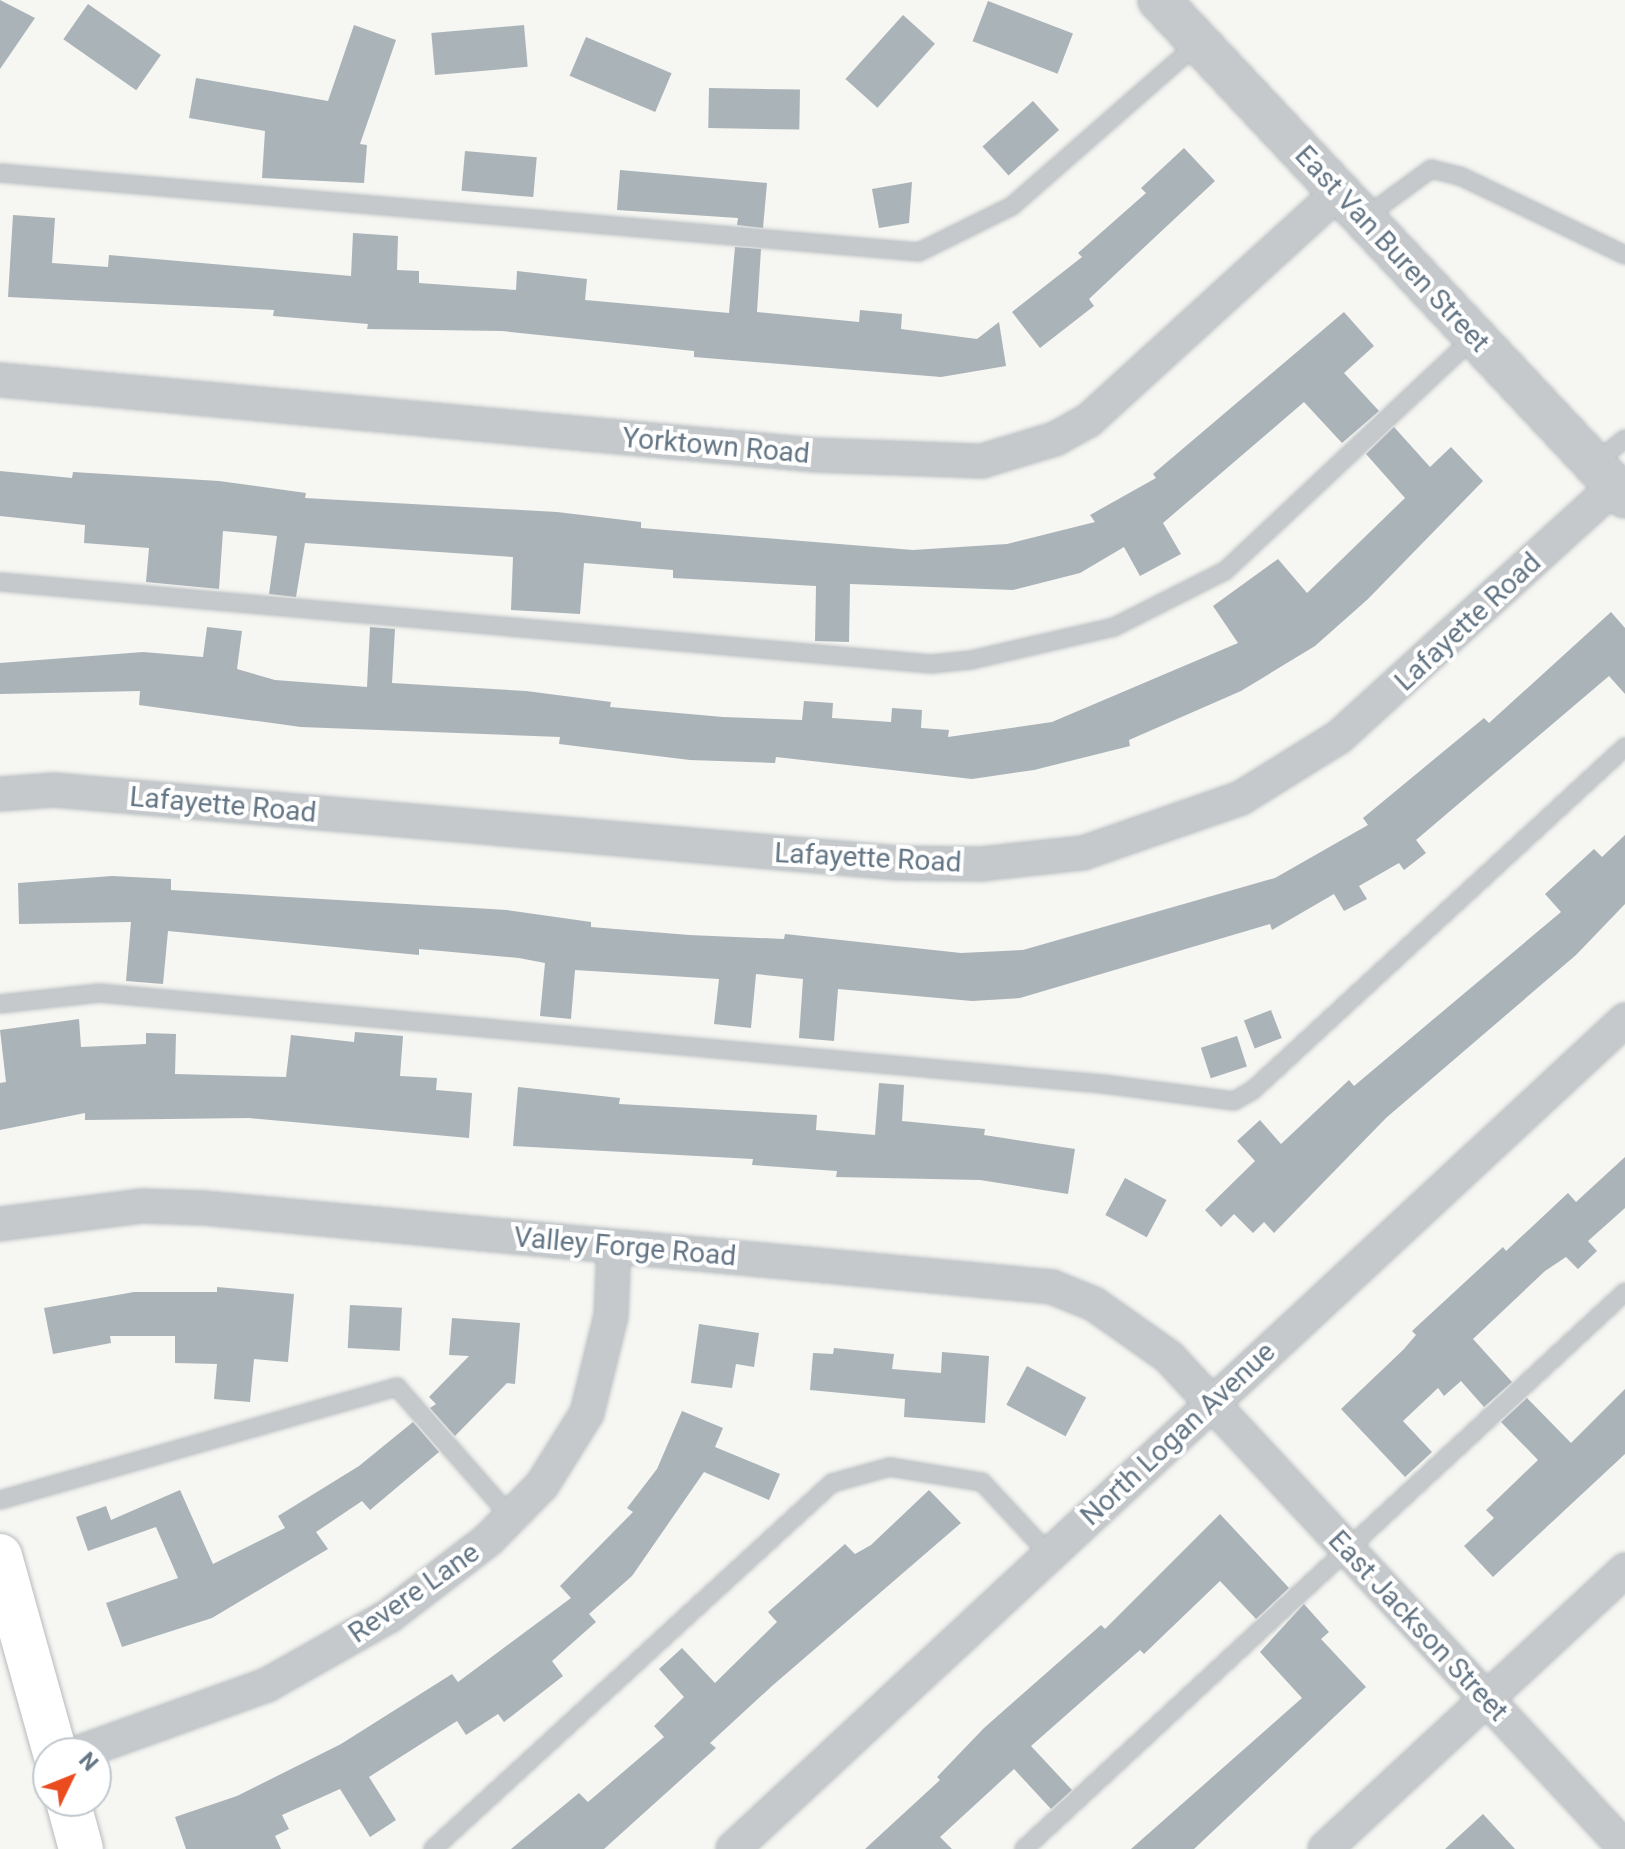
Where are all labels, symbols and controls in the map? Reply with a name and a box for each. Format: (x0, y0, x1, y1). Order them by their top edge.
street label: East Van Buren Street (1288, 139, 1496, 359)
street label: Yorktown Road (621, 421, 811, 471)
street label: Lafayette Road (1388, 546, 1548, 698)
street label: Lafayette Road (128, 780, 318, 830)
street label: Lafayette Road (774, 836, 962, 880)
street label: Valley Forge Road (512, 1221, 738, 1273)
street label: North Logan Avenue (1074, 1335, 1282, 1533)
street label: East Jackson Street (1321, 1524, 1515, 1728)
street label: Revere Lane (342, 1536, 486, 1650)
north arrow (32, 1737, 112, 1817)
text: N (74, 1747, 103, 1776)

